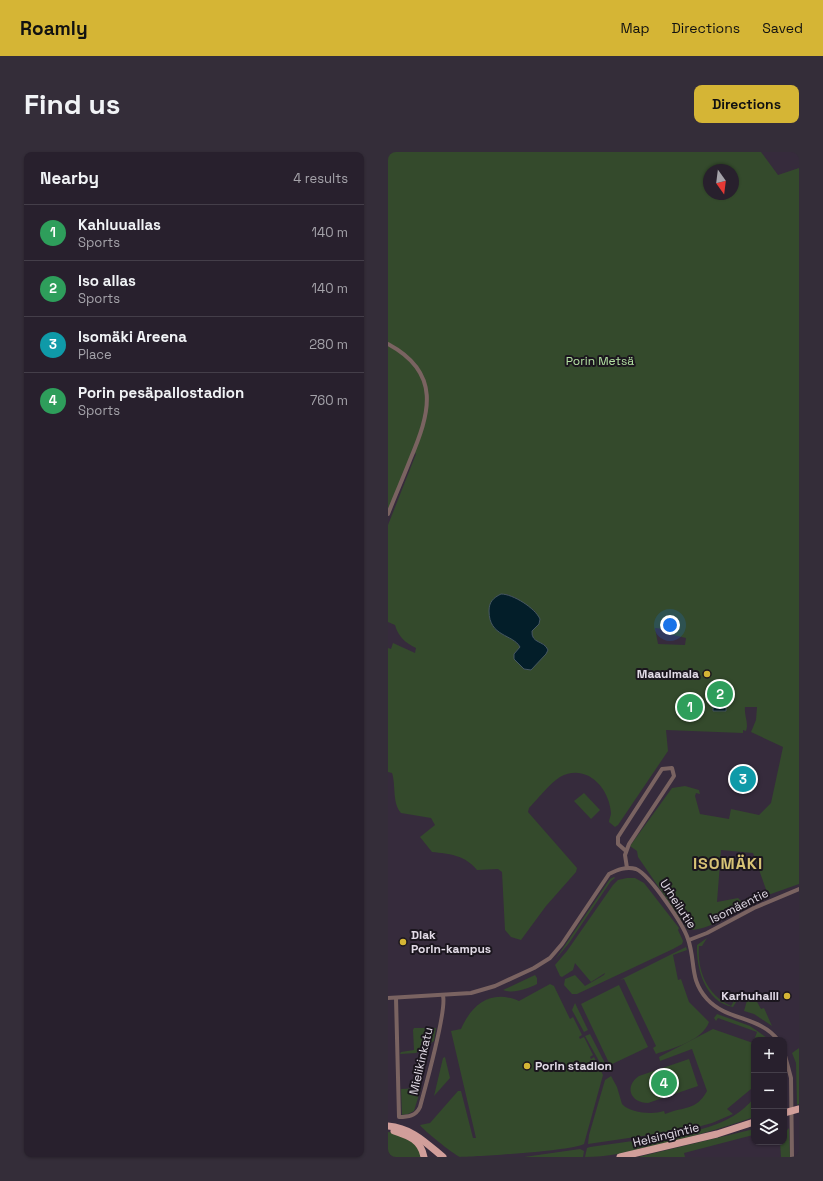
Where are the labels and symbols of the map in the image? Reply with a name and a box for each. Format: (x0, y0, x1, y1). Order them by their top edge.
north arrow (703, 164, 739, 200)
park label: Porin Metsä (566, 353, 634, 369)
your location (660, 615, 680, 635)
place label: Maauimala (637, 666, 699, 682)
marker: Maauimala (702, 669, 712, 679)
pin: 2 (707, 679, 733, 709)
pin: 1 (677, 692, 703, 722)
pin: 3 (730, 764, 756, 794)
district label: ISOMÄKI (693, 853, 763, 874)
street label: Urheilutie (656, 876, 700, 932)
street label: Isomäentie (707, 885, 771, 927)
place label: Diak Porin-kampus (411, 927, 491, 957)
marker: Diak Porin-kampus (398, 937, 408, 947)
place label: Karhuhalli (721, 988, 779, 1004)
marker: Karhuhalli (782, 991, 792, 1001)
street label: Mielikinkatu (405, 1026, 437, 1096)
place label: Porin stadion (535, 1058, 612, 1074)
marker: Porin stadion (522, 1061, 532, 1071)
pin: 4 (651, 1068, 677, 1098)
street label: Helsingintie (631, 1119, 701, 1151)

